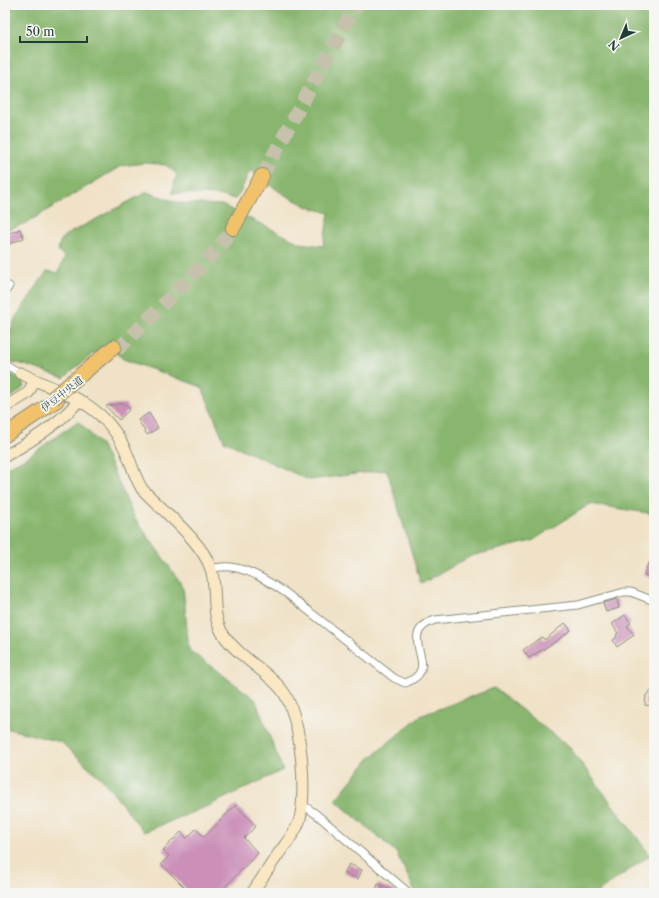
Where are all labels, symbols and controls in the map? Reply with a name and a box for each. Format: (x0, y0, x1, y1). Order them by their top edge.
scale bar (20, 18, 87, 44)
north arrow (601, 18, 641, 58)
text: 50 m (26, 24, 55, 39)
text: N (605, 37, 622, 54)
street label: 伊豆中央道 (38, 373, 86, 415)

